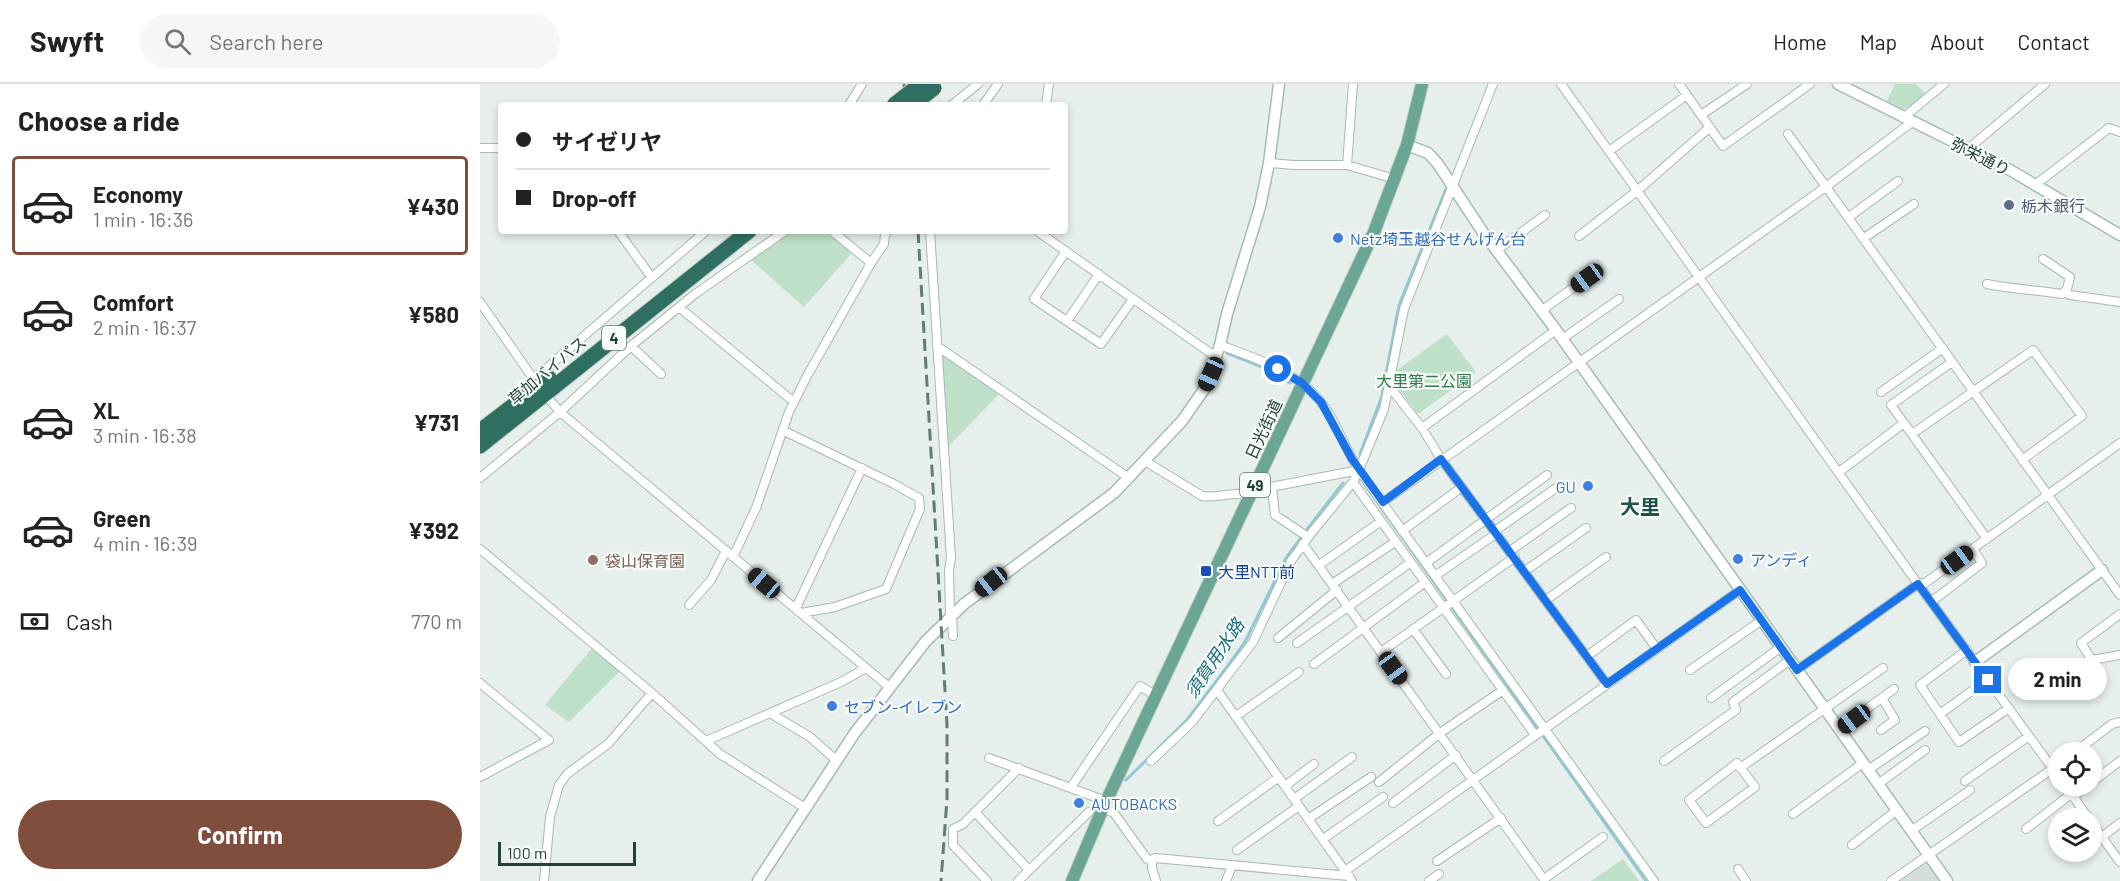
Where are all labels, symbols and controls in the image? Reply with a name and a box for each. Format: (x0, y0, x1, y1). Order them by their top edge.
search box (140, 14, 560, 68)
text: Swyft (30, 24, 104, 58)
icon: search (161, 25, 194, 58)
text: Search here (209, 28, 324, 54)
text: Home (1773, 29, 1827, 54)
text: Map (1860, 29, 1897, 54)
text: About (1930, 29, 1985, 54)
text: Contact (2018, 29, 2090, 54)
text: Choose a ride (18, 104, 180, 136)
text: サイゼリヤ (552, 128, 662, 154)
street label: 弥栄通り (1948, 133, 2014, 179)
icon: car (21, 179, 75, 233)
text: Economy (93, 181, 183, 207)
text: Drop-off (552, 185, 636, 211)
text: ¥430 (406, 193, 459, 219)
place label: 栃木銀行 (2021, 196, 2085, 215)
marker: 栃木銀行 (2002, 198, 2016, 212)
text: 1 min · 16:36 (93, 207, 193, 231)
place label: Netz埼玉越谷せんげん台 (1350, 229, 1526, 248)
marker: Netz埼玉越谷せんげん台 (1331, 231, 1345, 245)
car (1567, 260, 1607, 296)
icon: car (21, 287, 75, 341)
text: Comfort (93, 289, 174, 315)
text: ¥580 (408, 301, 459, 327)
text: 2 min · 16:37 (93, 315, 196, 339)
road number: 4 (602, 326, 626, 350)
street label: 草加バイパス (504, 332, 590, 408)
car (1195, 354, 1227, 394)
route start (1264, 355, 1291, 382)
park label: 大里第二公園 (1376, 371, 1472, 390)
icon: car (21, 395, 75, 449)
street label: 日光街道 (1241, 396, 1285, 462)
text: XL (93, 397, 119, 423)
text: ¥731 (413, 409, 459, 435)
text: 3 min · 16:38 (93, 423, 197, 447)
road number: 49 (1240, 473, 1270, 497)
place label: GU (1556, 477, 1576, 496)
marker: GU (1581, 479, 1595, 493)
district label: 大里 (1620, 494, 1660, 518)
icon: car (21, 503, 75, 557)
text: Green (93, 505, 151, 531)
text: ¥392 (408, 517, 459, 543)
text: 4 min · 16:39 (93, 531, 197, 555)
car (1937, 542, 1977, 578)
place label: アンディ (1750, 550, 1812, 569)
place label: 袋山保育園 (605, 551, 685, 570)
marker: アンディ (1731, 552, 1745, 566)
marker: 袋山保育園 (586, 553, 600, 567)
place label: 大里NTT前 (1218, 562, 1295, 581)
car (971, 564, 1011, 600)
marker: 大里NTT前 (1199, 564, 1213, 578)
car (744, 565, 784, 601)
icon: cash (18, 605, 51, 638)
text: Cash (66, 608, 113, 634)
text: 770 m (411, 609, 462, 633)
water label: 須賀用水路 (1180, 613, 1249, 701)
car (1375, 648, 1411, 688)
callout: 2 min (2009, 659, 2108, 701)
route end (1974, 666, 2001, 693)
text: 2 min (2034, 667, 2081, 691)
place label: セブン-イレブン (844, 697, 962, 716)
marker: セブン-イレブン (825, 699, 839, 713)
car (1834, 701, 1874, 737)
map controls (2048, 742, 2102, 862)
button: locate (2048, 742, 2102, 796)
place label: AUTOBACKS (1091, 794, 1177, 813)
marker: AUTOBACKS (1072, 796, 1086, 810)
button: Confirm (18, 800, 462, 869)
button: layers (2048, 808, 2102, 862)
scale bar (498, 839, 636, 866)
text: 100 m (507, 843, 547, 862)

